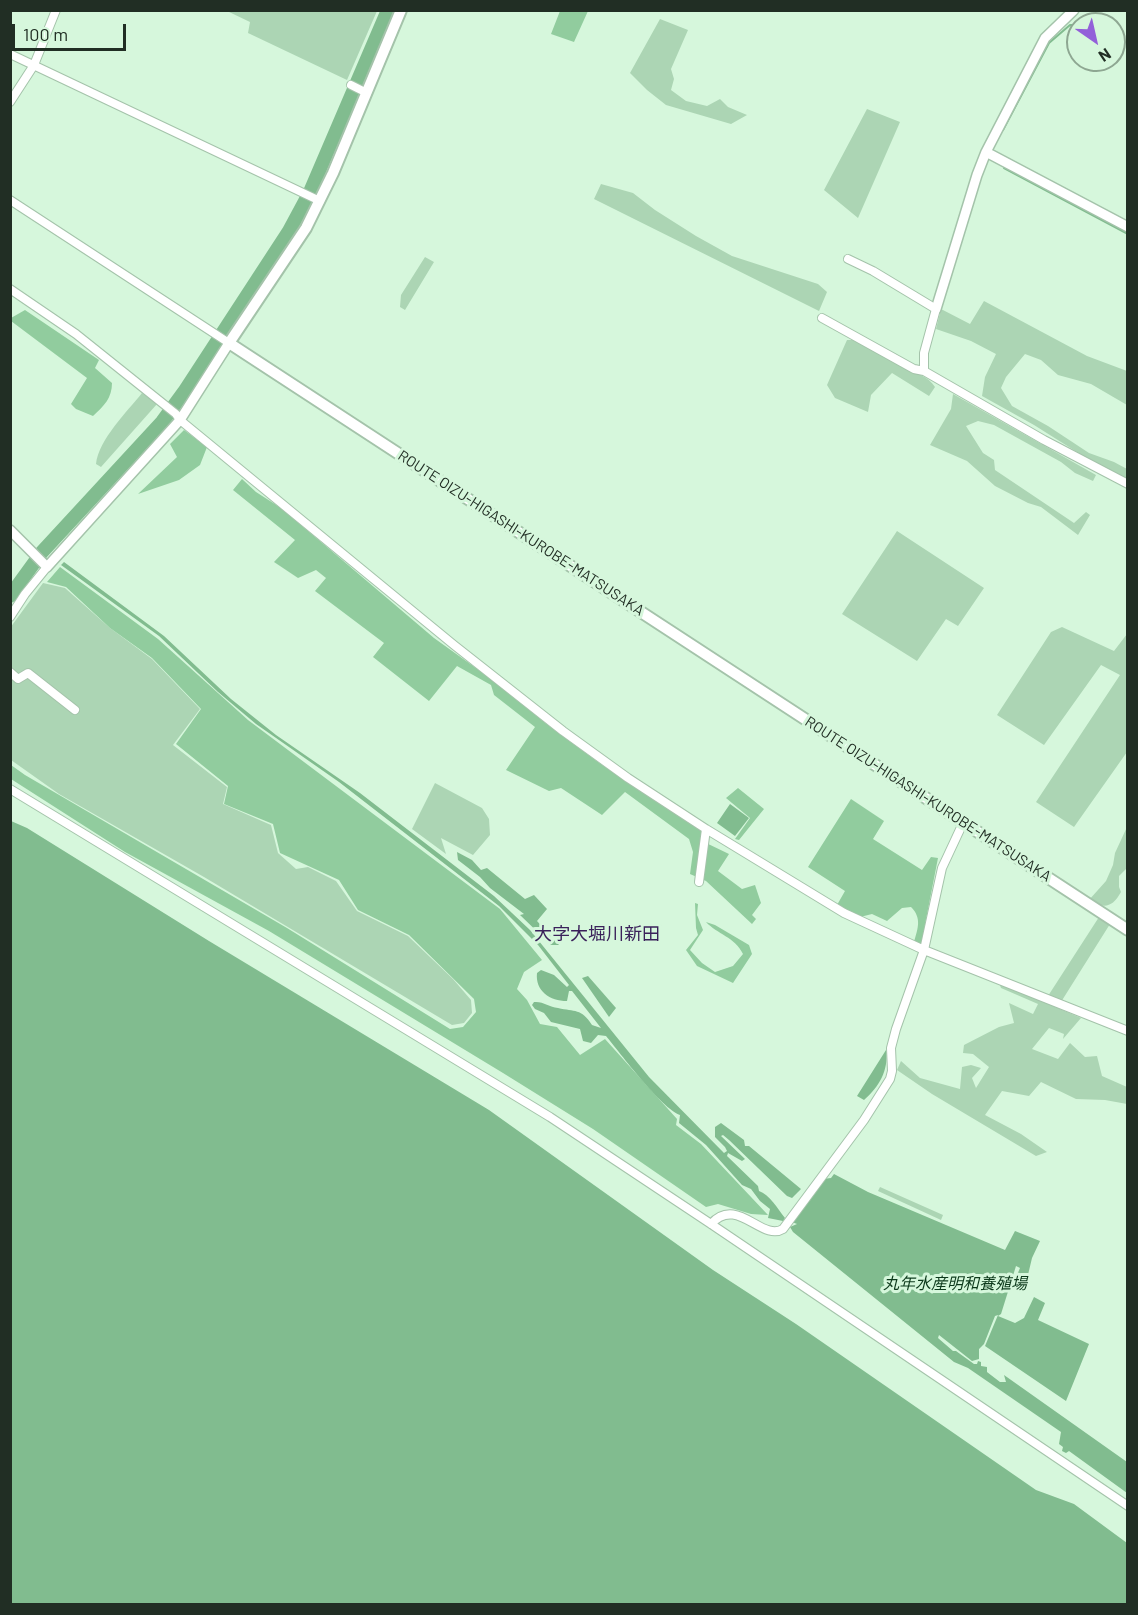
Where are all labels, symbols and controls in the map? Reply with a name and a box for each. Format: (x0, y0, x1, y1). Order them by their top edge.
scale bar (15, 12, 129, 50)
north arrow (1066, 12, 1126, 72)
text: 100 m (23, 23, 68, 45)
text: N (1096, 45, 1115, 67)
street label: ROUTE OIZU-HIGASHI-KUROBE-MATSUSAKA (395, 447, 647, 619)
street label: ROUTE OIZU-HIGASHI-KUROBE-MATSUSAKA (802, 713, 1054, 885)
district label: 大字大堀川新田 (534, 923, 660, 945)
water label: 丸年水産明和養殖場 (883, 1274, 1027, 1294)

